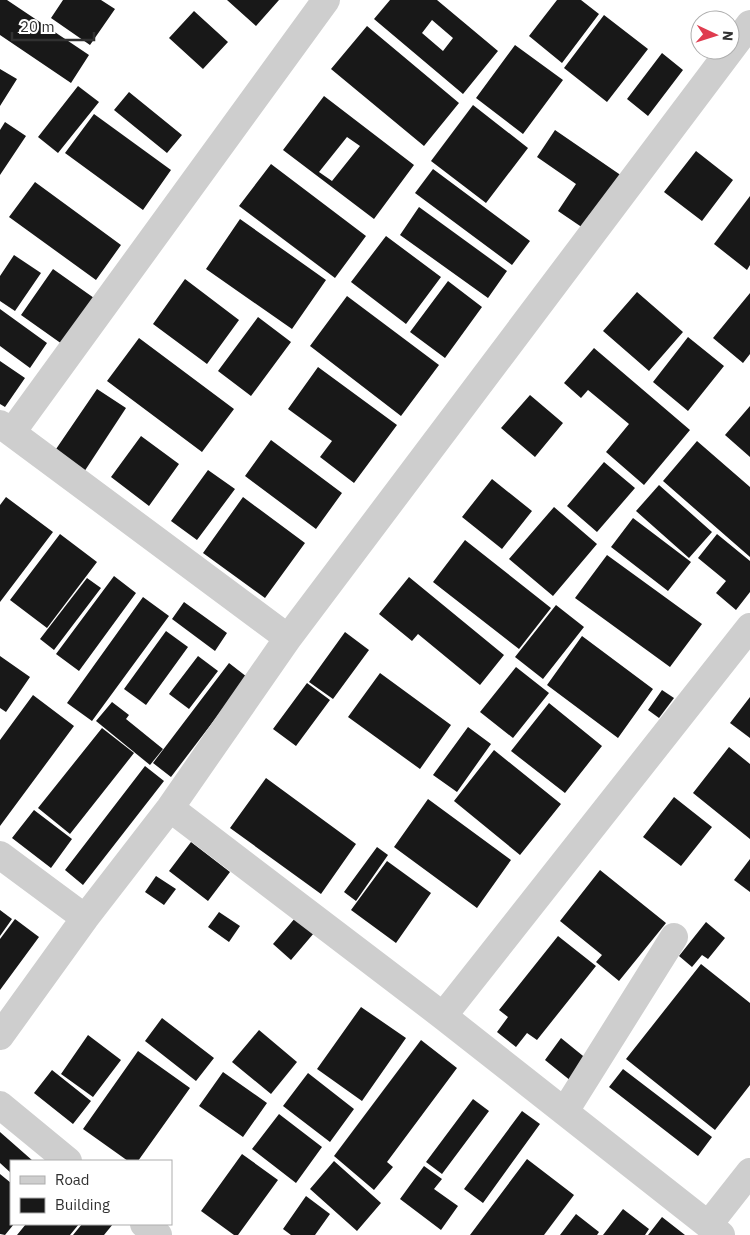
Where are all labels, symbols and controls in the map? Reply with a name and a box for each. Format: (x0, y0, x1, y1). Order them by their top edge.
scale bar (12, 10, 95, 42)
north arrow (690, 10, 740, 60)
text: 20 m (20, 17, 55, 36)
text: N (719, 30, 737, 42)
legend (10, 1160, 172, 1225)
text: Road (55, 1170, 90, 1189)
text: Building (55, 1195, 110, 1214)

